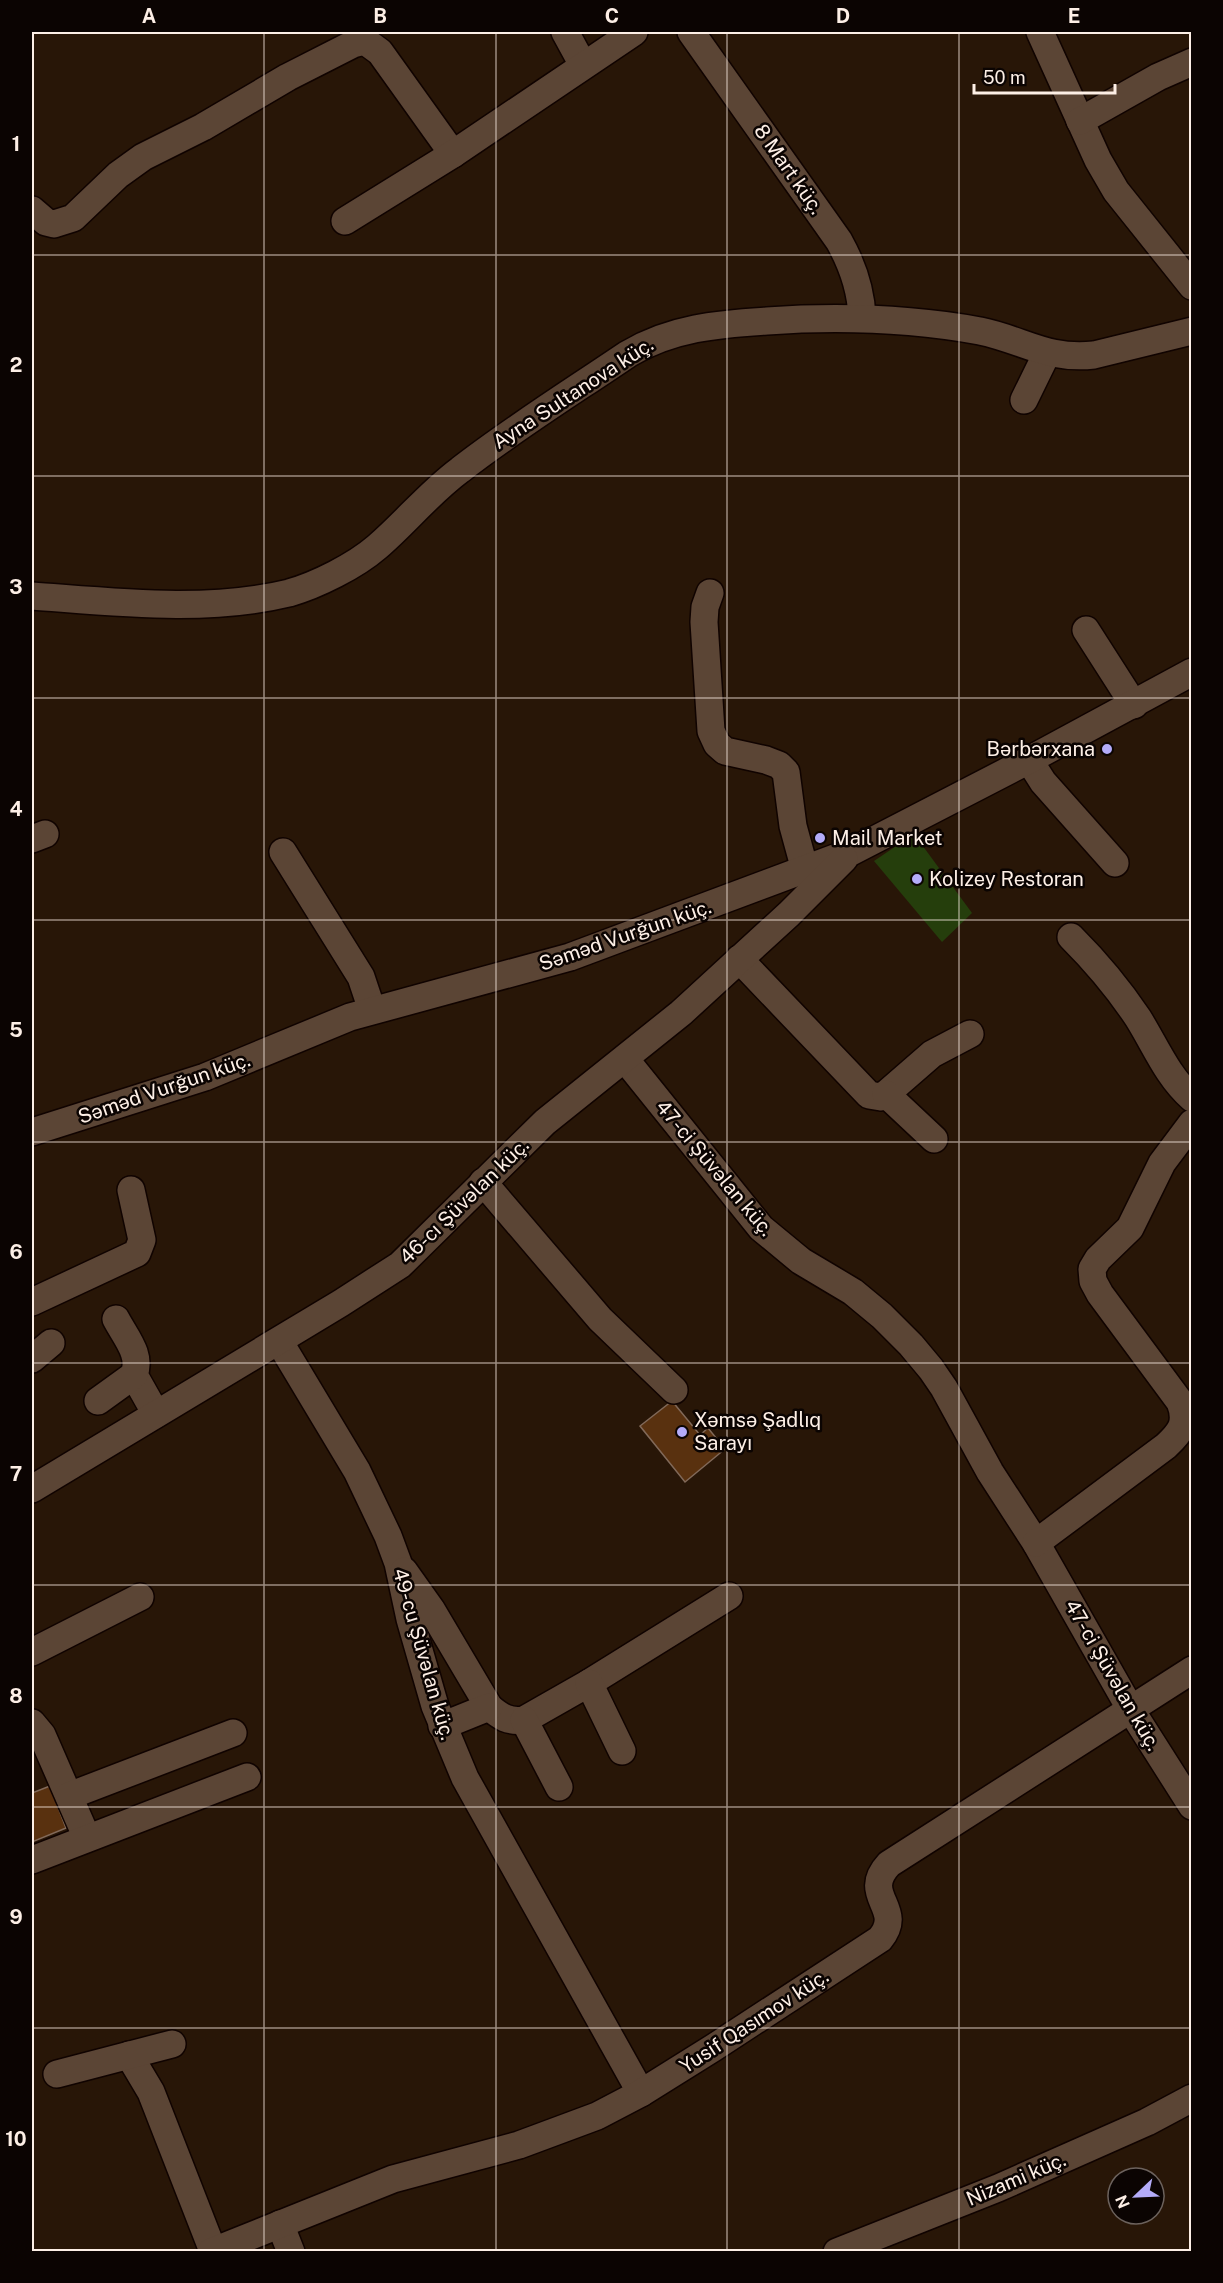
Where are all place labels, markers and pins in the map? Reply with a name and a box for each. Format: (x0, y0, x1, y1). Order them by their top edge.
place label: Bərbərxana (987, 737, 1095, 761)
marker: Bərbərxana (1100, 742, 1114, 756)
place label: Mail Market (832, 826, 943, 850)
marker: Mail Market (813, 831, 827, 845)
place label: Kolizey Restoran (929, 867, 1084, 891)
marker: Kolizey Restoran (910, 872, 924, 886)
place label: Xəmsə Şadlıq Sarayı (694, 1408, 821, 1455)
marker: Xəmsə Şadlıq Sarayı (675, 1425, 689, 1439)

